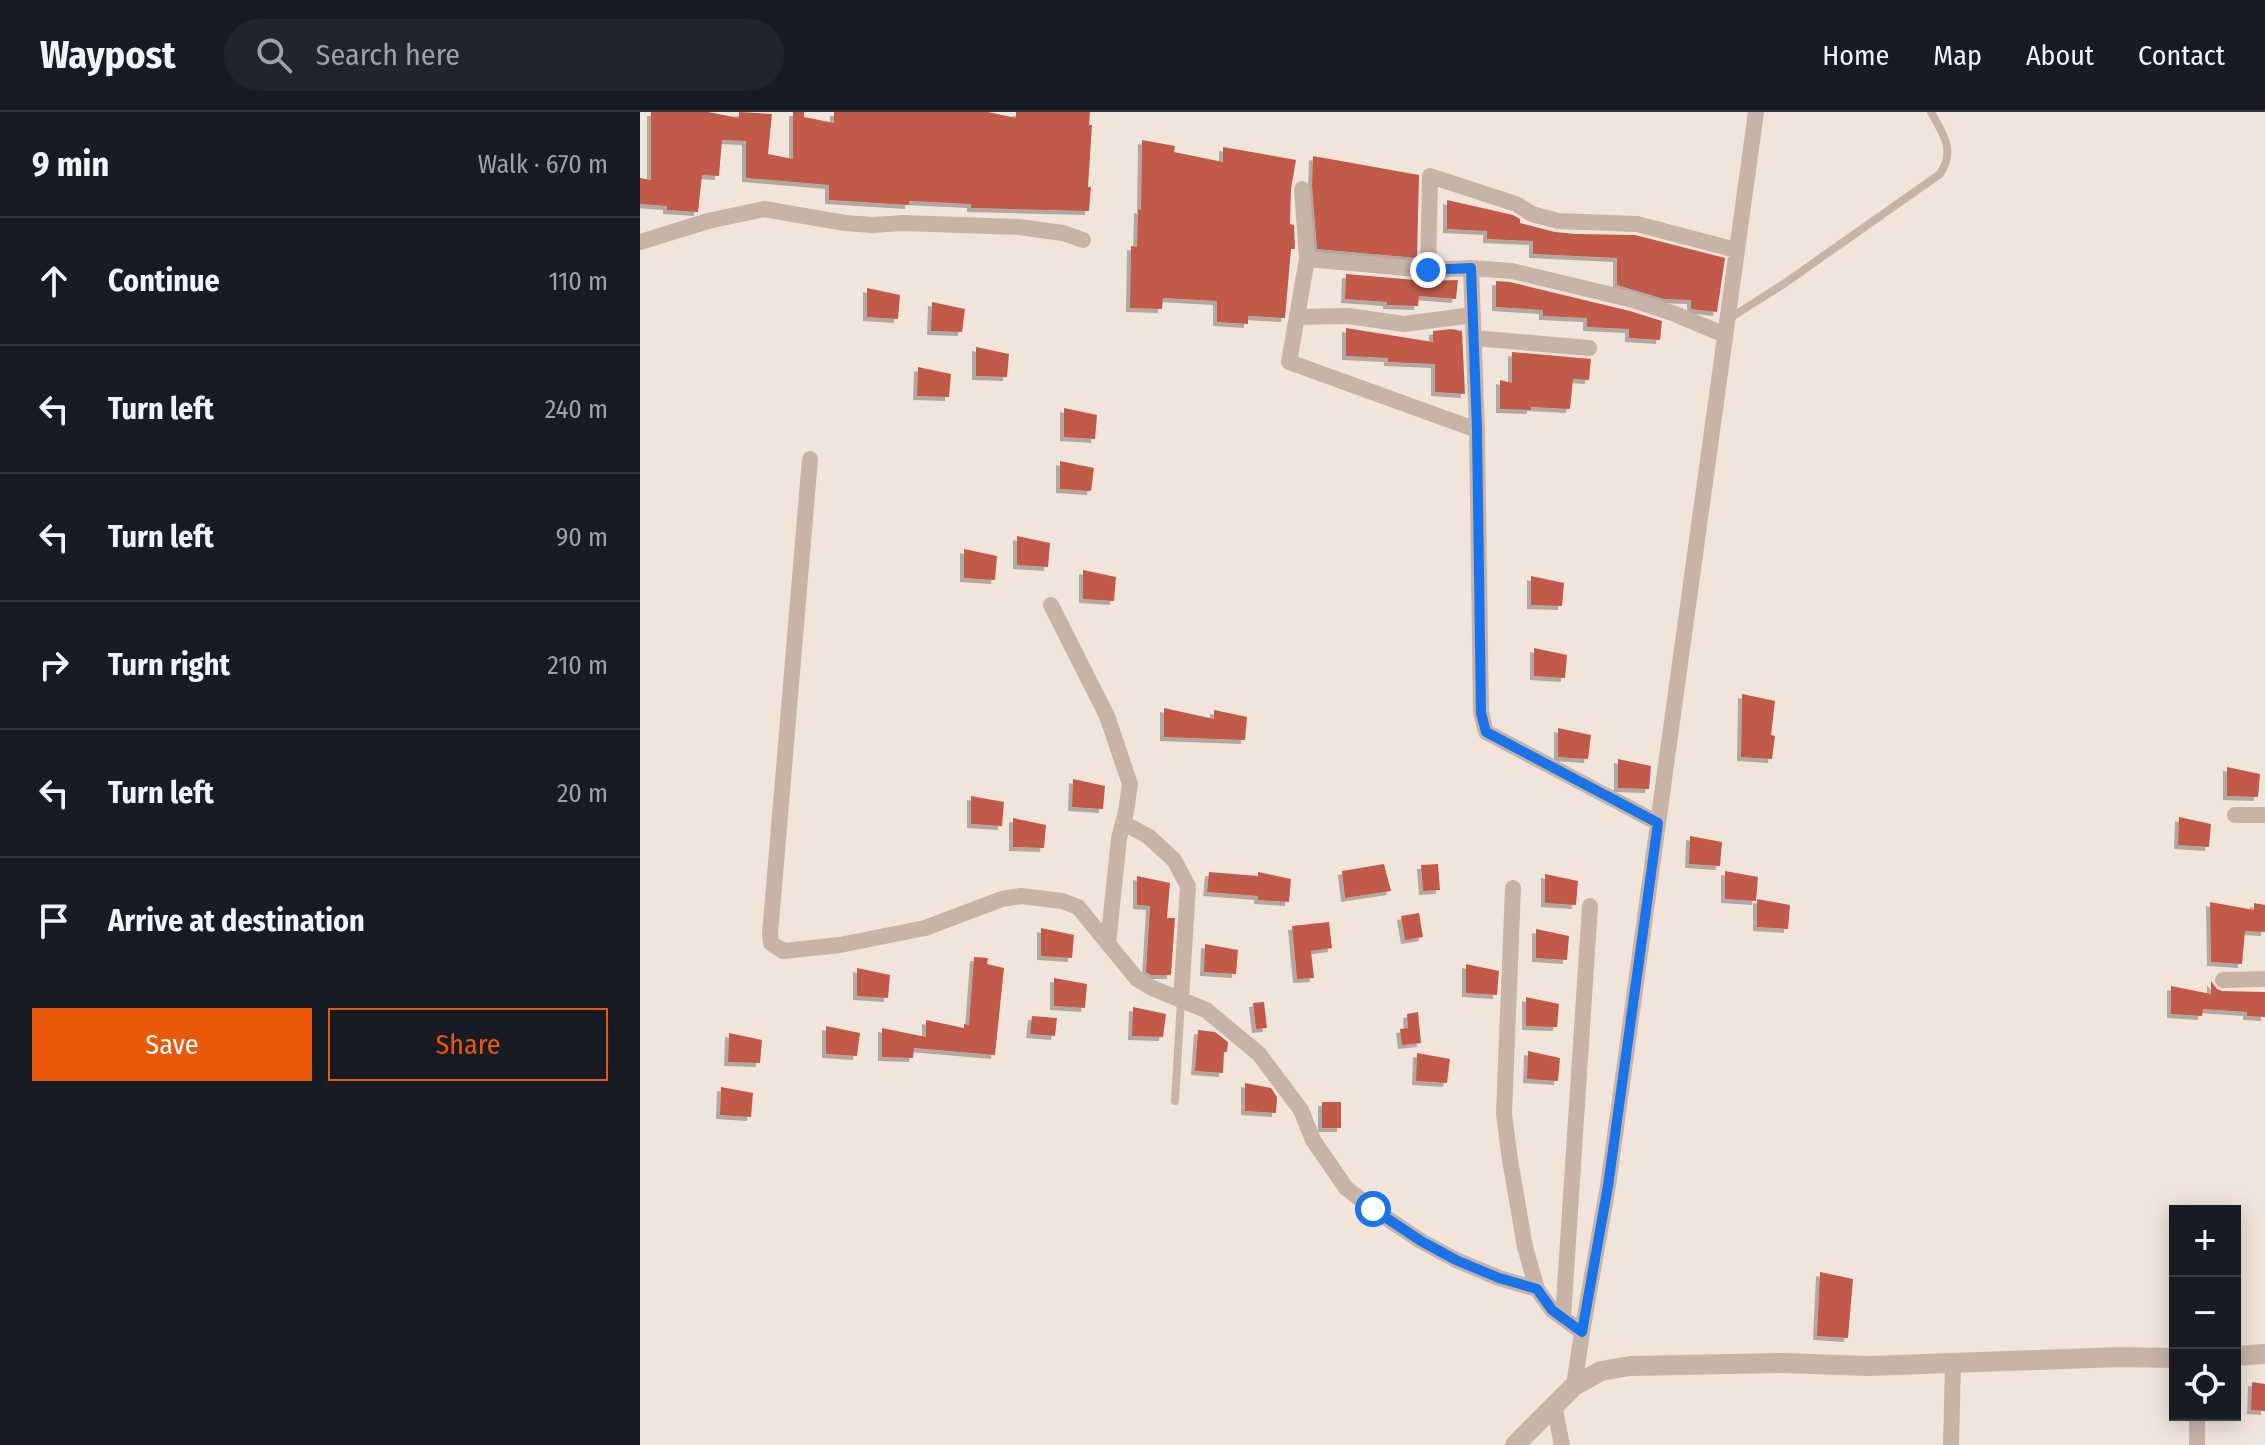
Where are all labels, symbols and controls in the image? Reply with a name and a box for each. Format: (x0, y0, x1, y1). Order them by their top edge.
search box (224, 19, 784, 91)
text: Waypost (40, 32, 176, 78)
icon: search (252, 33, 296, 77)
text: Search here (316, 37, 460, 73)
text: Home (1822, 39, 1889, 72)
text: Map (1933, 39, 1982, 72)
text: About (2026, 39, 2094, 72)
text: Contact (2138, 39, 2225, 72)
text: 9 min (32, 144, 109, 185)
text: Walk · 670 m (478, 149, 608, 180)
route end (1410, 252, 1446, 288)
icon: ahead (32, 259, 76, 303)
text: Continue (108, 263, 220, 299)
text: 110 m (548, 266, 608, 297)
icon: left (32, 387, 76, 431)
text: Turn left (108, 391, 214, 427)
text: 240 m (545, 394, 608, 425)
icon: left (32, 515, 76, 559)
text: Turn left (108, 519, 214, 555)
text: 90 m (556, 522, 608, 553)
icon: right (32, 643, 76, 687)
text: Turn right (108, 647, 230, 683)
text: 210 m (547, 650, 608, 681)
icon: left (32, 771, 76, 815)
text: Turn left (108, 775, 214, 811)
text: 20 m (557, 778, 608, 809)
icon: arrive (32, 899, 76, 943)
text: Arrive at destination (108, 903, 365, 939)
button: Save (32, 1008, 312, 1081)
button: Share (328, 1008, 608, 1081)
route start (1355, 1191, 1391, 1227)
map controls (2169, 1205, 2241, 1421)
button: + (2169, 1205, 2241, 1277)
button: − (2169, 1277, 2241, 1349)
button: locate (2169, 1349, 2241, 1421)

